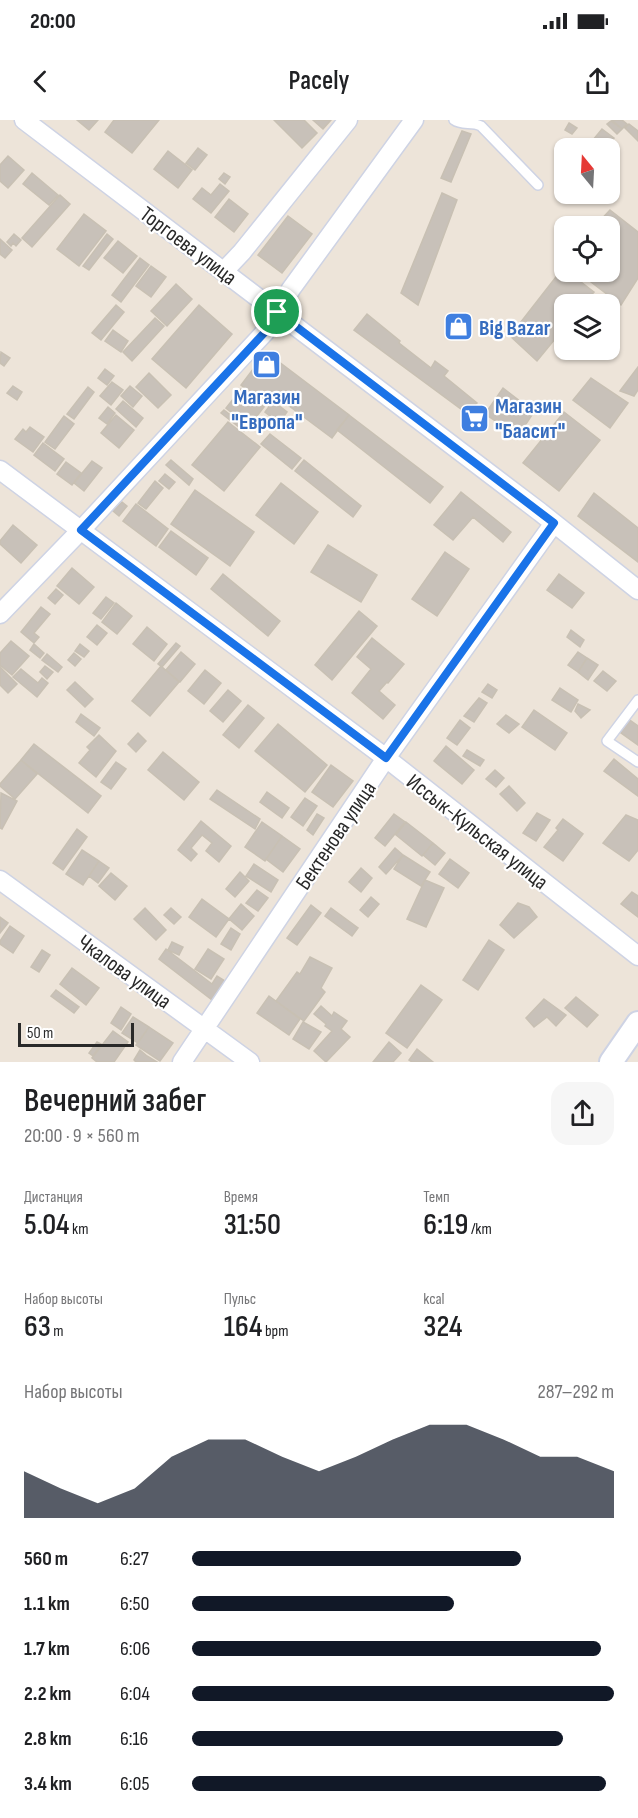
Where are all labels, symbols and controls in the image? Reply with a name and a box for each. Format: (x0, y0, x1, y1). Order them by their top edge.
text: 20:00 (30, 8, 76, 35)
icon: back (24, 65, 57, 98)
text: Pacely (289, 65, 349, 97)
icon: share (581, 65, 614, 98)
north arrow (554, 138, 620, 204)
map controls (554, 138, 620, 360)
street label: Торгоева улица (134, 201, 242, 291)
button: locate (554, 216, 620, 282)
pin (251, 286, 302, 337)
button: layers (554, 294, 620, 360)
icon: arrive (260, 295, 293, 328)
shop icon: Big Bazar (442, 311, 474, 343)
place label: Big Bazar (479, 315, 551, 342)
shop icon: Магазин "Европа" (251, 348, 283, 380)
place label: Магазин "Европа" (231, 384, 303, 436)
place label: Магазин "Баасит" (495, 393, 565, 445)
supermarket icon: Магазин "Баасит" (458, 402, 490, 434)
street label: Иссык-Кульская улица (401, 768, 553, 896)
street label: Бектенова улица (290, 776, 382, 895)
street label: Чкалова улица (72, 929, 176, 1015)
scale bar (18, 1020, 134, 1048)
text: 50 m (27, 1024, 53, 1043)
text: Вечерний забег (24, 1081, 206, 1121)
button: share (551, 1082, 614, 1145)
text: 20:00 · 9 × 560 m (24, 1124, 140, 1148)
text: Дистанция (24, 1188, 83, 1207)
text: Время (224, 1188, 258, 1207)
text: Темп (423, 1188, 450, 1207)
text: 5.04 (24, 1207, 69, 1243)
text: 31:50 (224, 1207, 281, 1243)
text: 6:19 (423, 1207, 468, 1243)
text: km (69, 1220, 88, 1239)
text: /km (468, 1220, 492, 1239)
text: Набор высоты (24, 1290, 103, 1309)
text: Пульс (224, 1290, 256, 1309)
text: kcal (423, 1290, 445, 1309)
text: 63 (24, 1309, 51, 1345)
text: 164 (224, 1309, 262, 1345)
text: 324 (423, 1309, 462, 1345)
text: m (51, 1322, 64, 1341)
text: bpm (262, 1322, 288, 1341)
text: Набор высоты (24, 1380, 123, 1404)
text: 287–292 m (538, 1380, 614, 1404)
text: 560 m (24, 1547, 68, 1571)
text: 6:27 (120, 1547, 149, 1571)
text: 1.1 km (24, 1592, 70, 1616)
text: 6:50 (120, 1592, 149, 1616)
text: 1.7 km (24, 1637, 70, 1661)
text: 6:06 (120, 1637, 150, 1661)
text: 2.2 km (24, 1682, 71, 1706)
text: 6:04 (120, 1682, 150, 1706)
text: 2.8 km (24, 1727, 72, 1751)
text: 6:16 (120, 1727, 148, 1751)
text: 3.4 km (24, 1772, 72, 1796)
text: 6:05 (120, 1772, 149, 1796)

